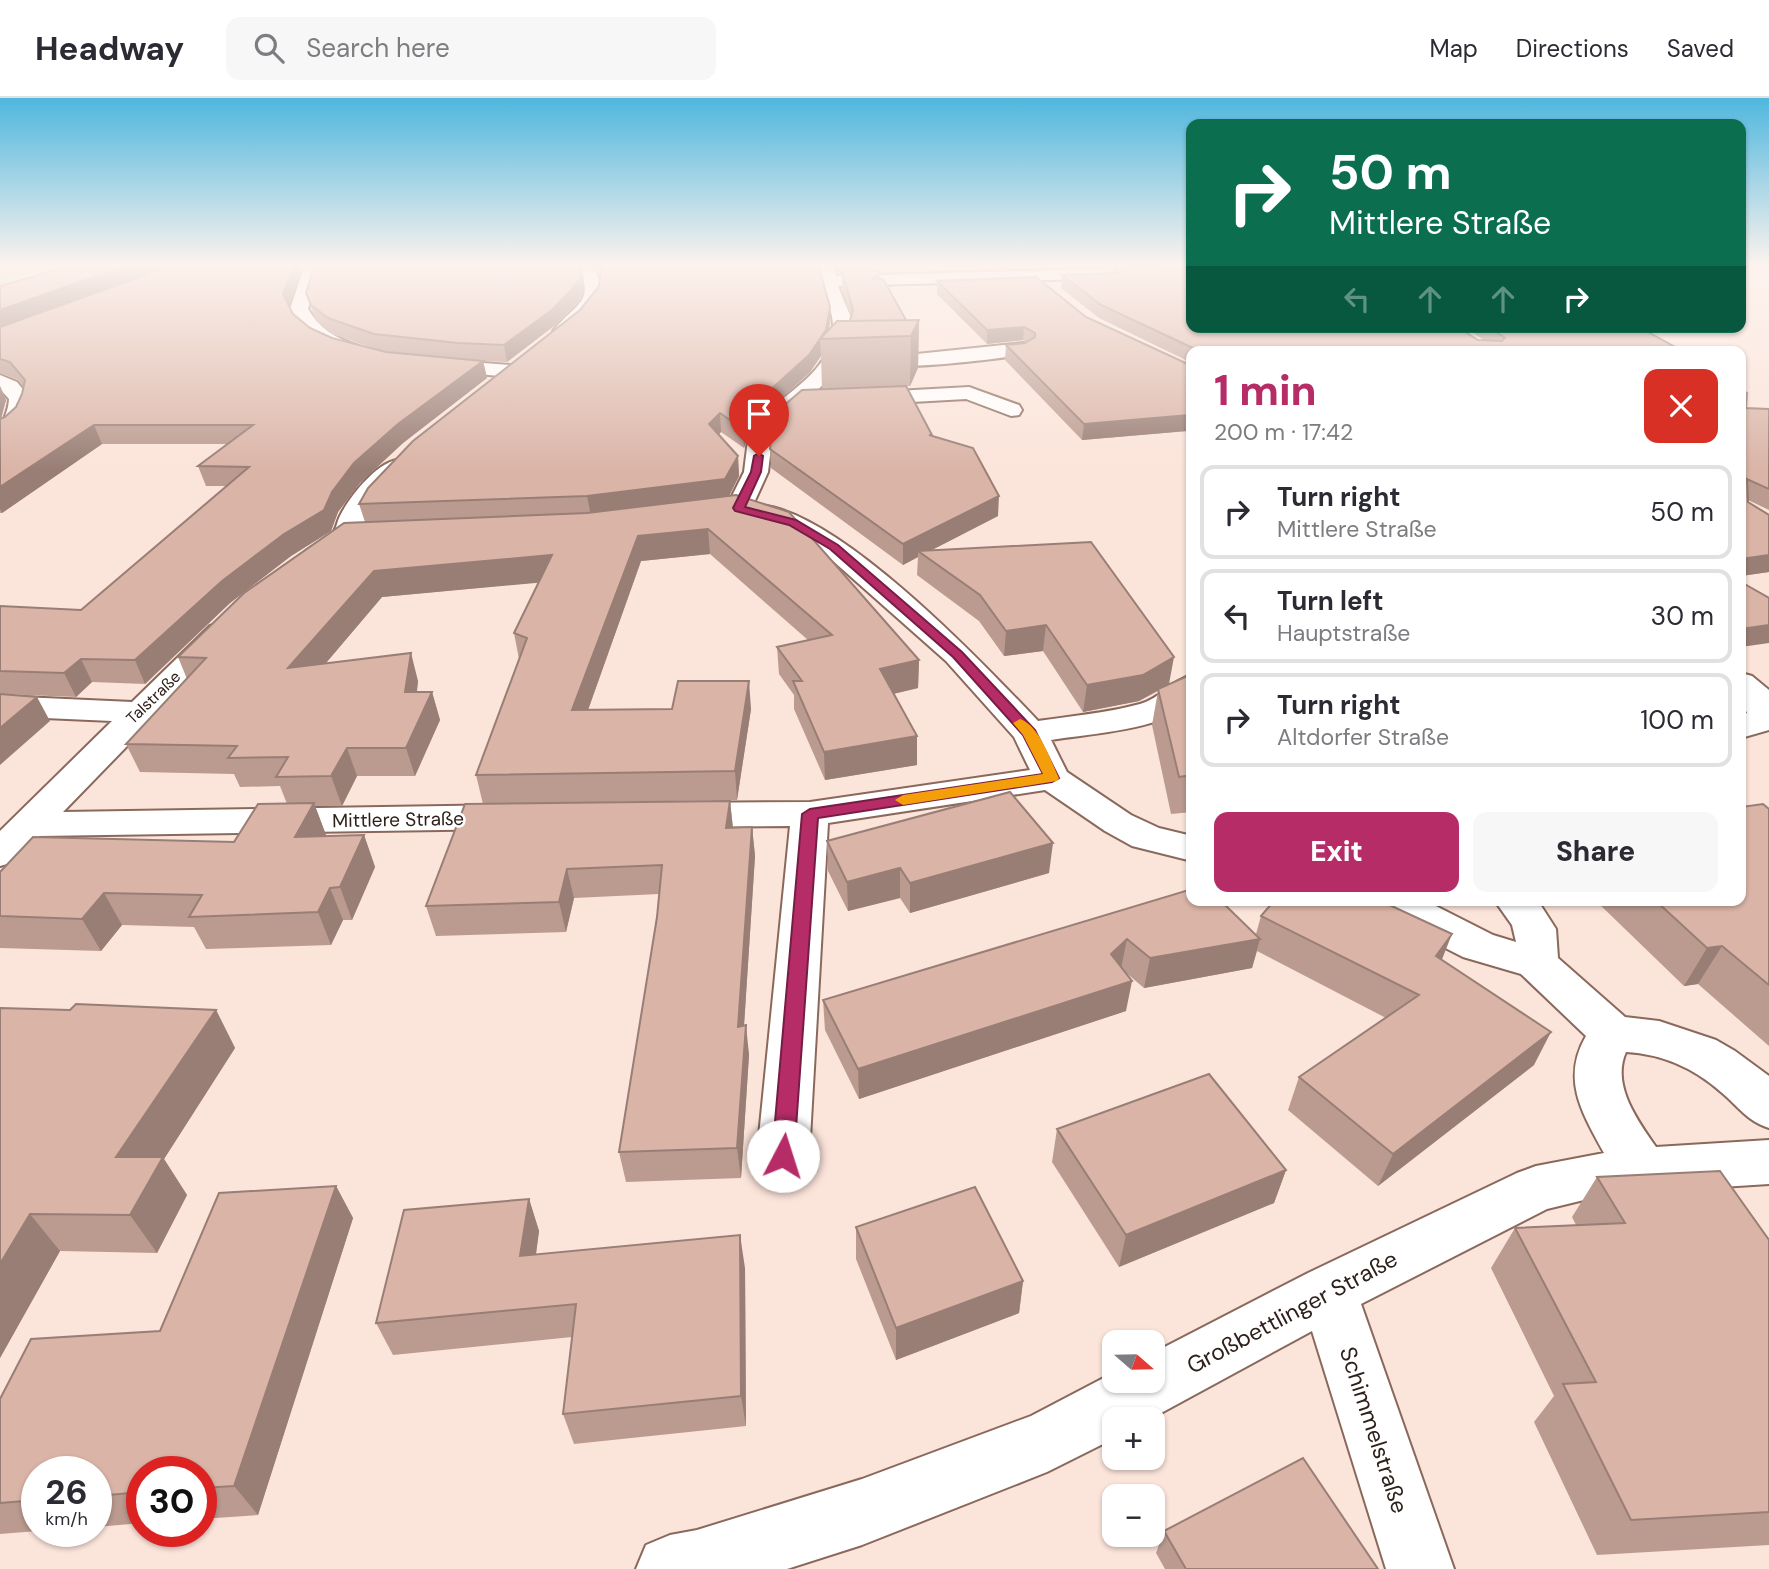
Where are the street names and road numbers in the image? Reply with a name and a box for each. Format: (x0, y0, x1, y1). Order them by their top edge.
street label: Talstraße (122, 666, 185, 729)
street label: Mittlere Straße (332, 806, 464, 833)
street label: Großbettlinger Straße (1181, 1244, 1403, 1380)
street label: Schimmelstraße (1333, 1343, 1415, 1517)

